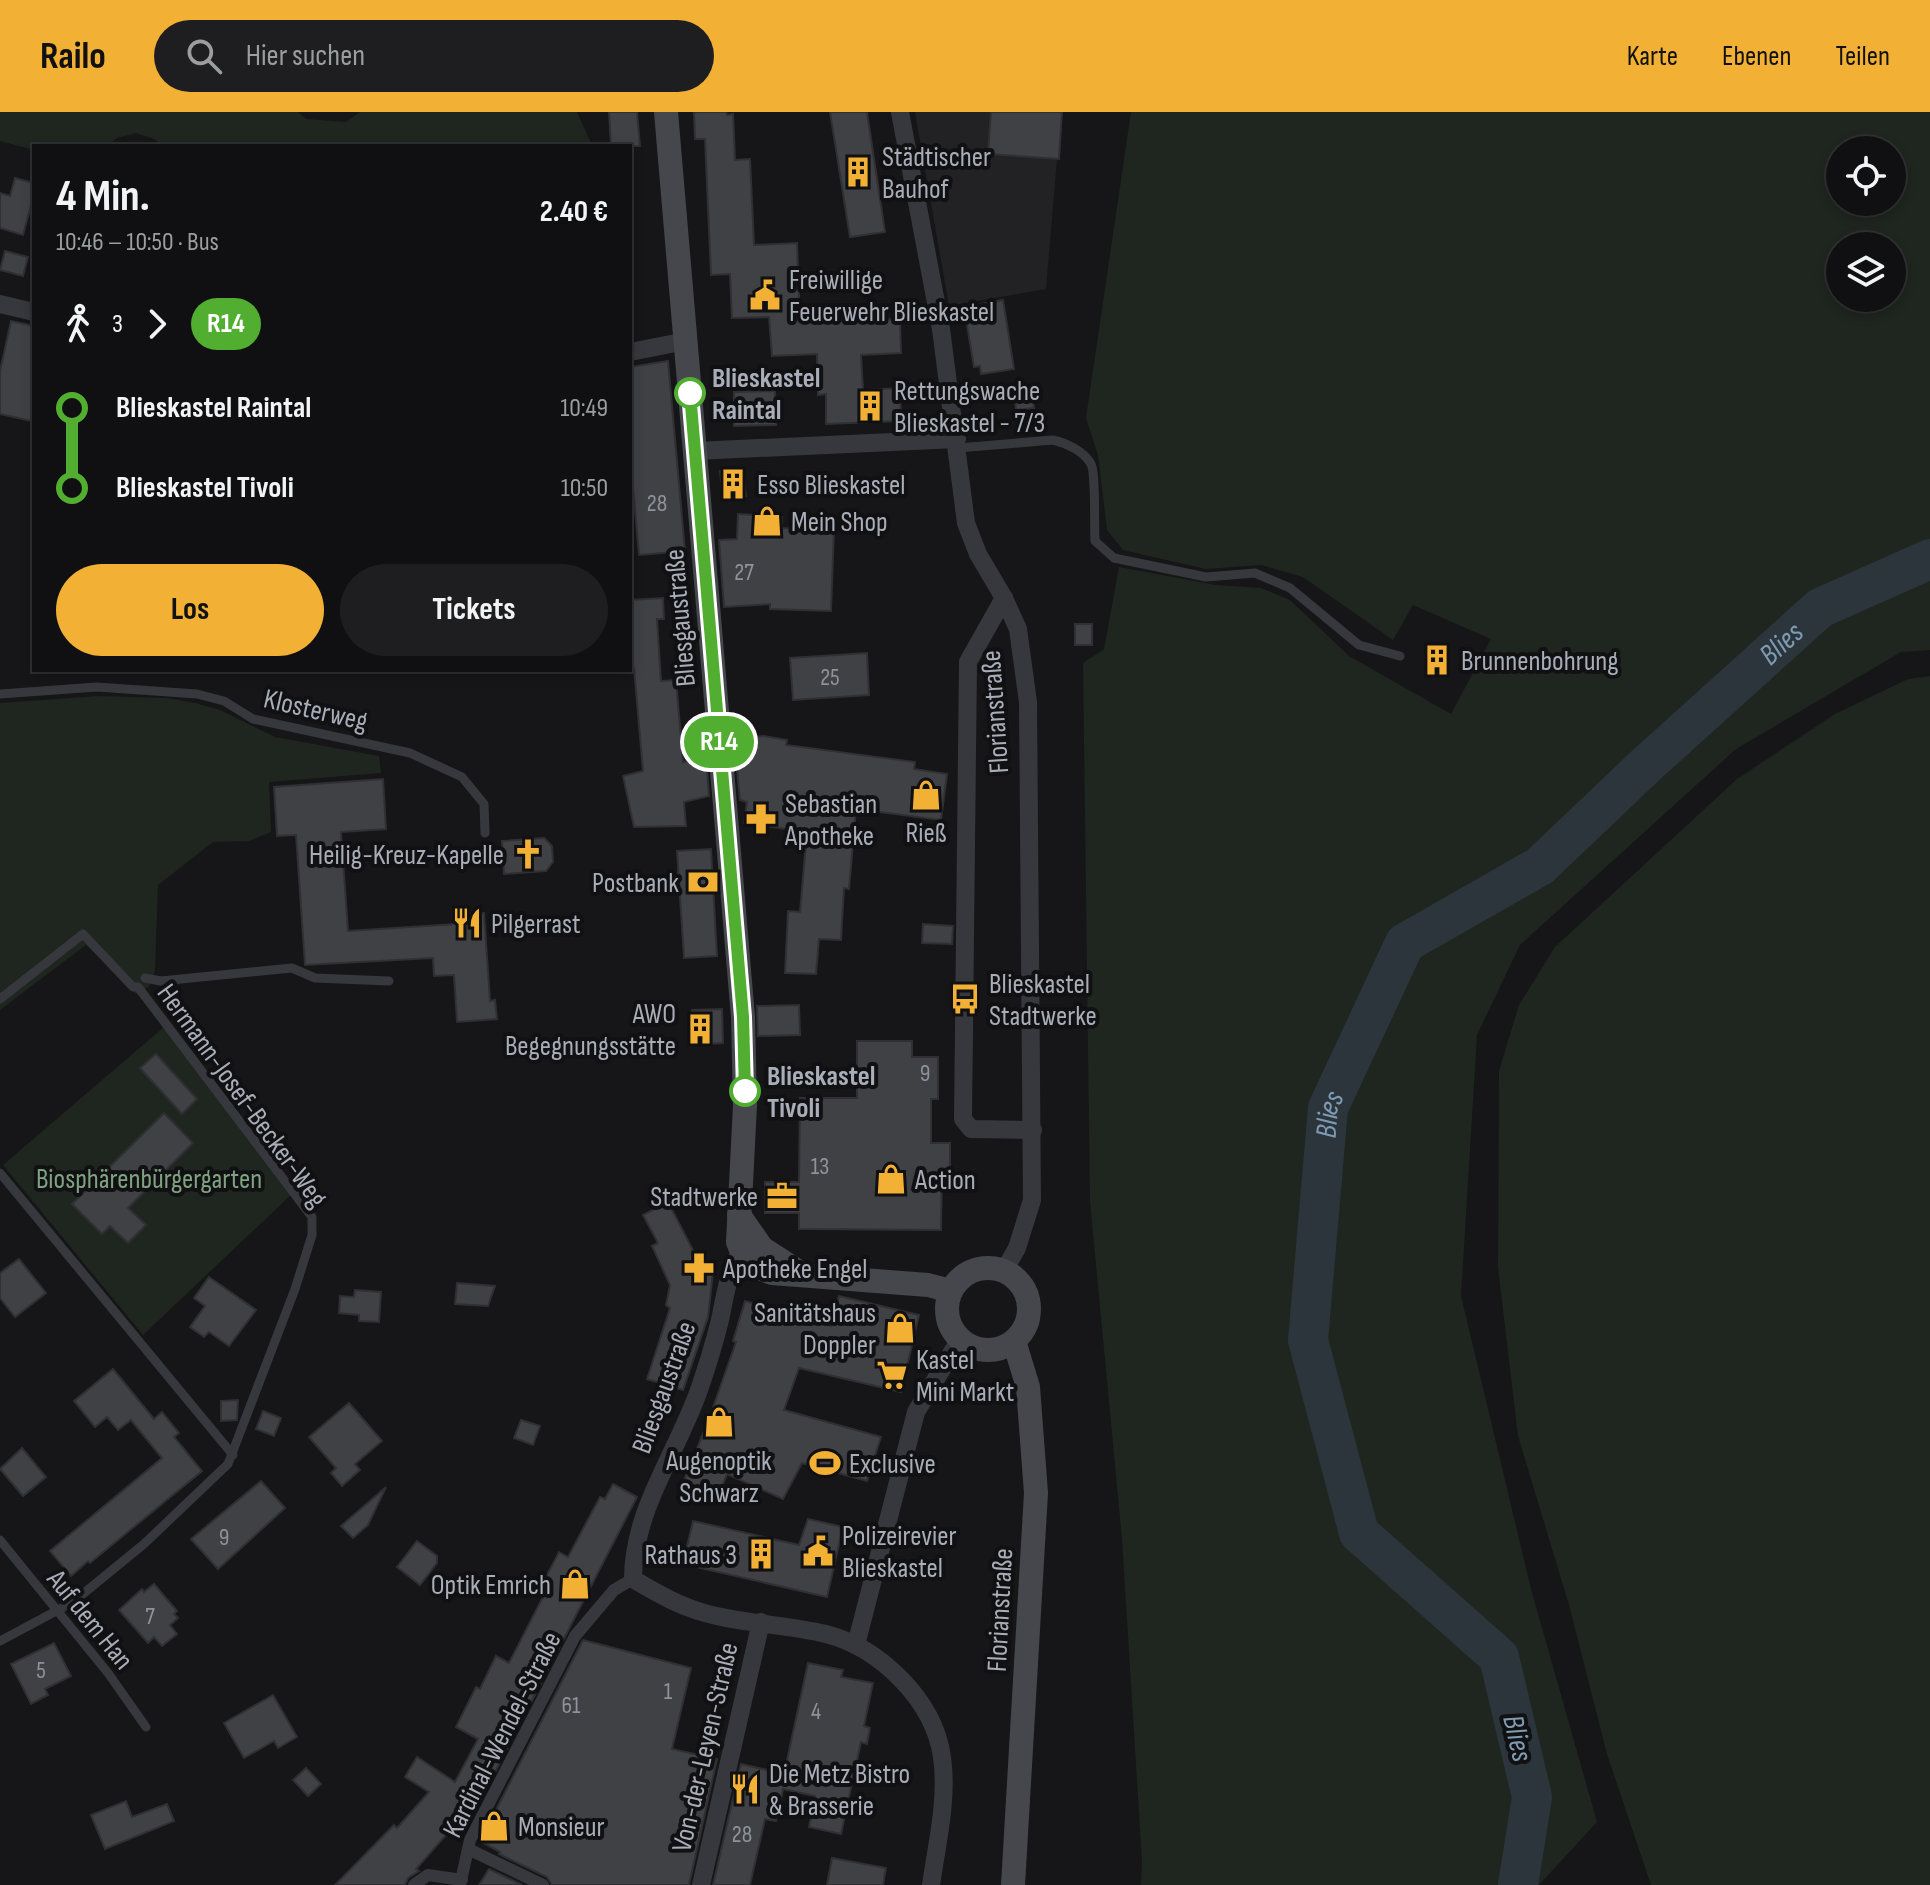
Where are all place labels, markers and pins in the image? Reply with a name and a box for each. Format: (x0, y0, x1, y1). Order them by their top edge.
place label: Städtischer Bauhof (882, 141, 991, 206)
building icon: Städtischer Bauhof (841, 155, 875, 189)
place label: Freiwillige Feuerwehr Blieskastel (789, 264, 994, 329)
public building icon: Freiwillige Feuerwehr Blieskastel (748, 278, 782, 312)
place label: Blieskastel Raintal (712, 362, 820, 427)
place label: Rettungswache Blieskastel - 7/3 (894, 375, 1045, 440)
marker: Blieskastel Raintal (675, 378, 705, 408)
building icon: Rettungswache Blieskastel - 7/3 (853, 389, 887, 423)
building icon: Esso Blieskastel (716, 467, 750, 501)
place label: Esso Blieskastel (757, 469, 906, 502)
shop icon: Mein Shop (750, 504, 784, 538)
place label: Mein Shop (791, 506, 888, 539)
building icon: Brunnenbohrung (1420, 643, 1454, 677)
place label: Brunnenbohrung (1461, 645, 1619, 678)
shop icon: Rieß (909, 778, 943, 812)
place label: Sebastian Apotheke (784, 788, 877, 853)
pharmacy icon: Sebastian Apotheke (744, 802, 778, 836)
place label: Rieß (905, 817, 947, 850)
church icon: Heilig-Kreuz-Kapelle (511, 837, 545, 871)
place label: Heilig-Kreuz-Kapelle (309, 839, 504, 872)
bank icon: Postbank (686, 865, 720, 899)
place label: Postbank (592, 867, 679, 900)
restaurant icon: Pilgerrast (450, 906, 484, 940)
place label: Pilgerrast (491, 908, 581, 941)
place label: Blieskastel Stadtwerke (989, 968, 1097, 1033)
bus stop icon: Blieskastel Stadtwerke (948, 982, 982, 1016)
place label: AWO Begegnungsstätte (505, 998, 676, 1063)
building icon: AWO Begegnungsstätte (683, 1012, 717, 1046)
place label: Blieskastel Tivoli (767, 1060, 875, 1125)
marker: Blieskastel Tivoli (730, 1076, 760, 1106)
shop icon: Action (874, 1162, 908, 1196)
place label: Action (914, 1164, 976, 1197)
office icon: Stadtwerke (765, 1179, 799, 1213)
place label: Stadtwerke (650, 1181, 758, 1214)
pharmacy icon: Apotheke Engel (682, 1251, 716, 1285)
place label: Apotheke Engel (722, 1253, 868, 1286)
place label: Sanitätshaus Doppler (754, 1297, 876, 1362)
shop icon: Sanitätshaus Doppler (883, 1311, 917, 1345)
place label: Kastel Mini Markt (916, 1344, 1014, 1409)
supermarket icon: Kastel Mini Markt (875, 1358, 909, 1392)
shop icon: Augenoptik Schwarz (702, 1405, 736, 1439)
place label: Augenoptik Schwarz (665, 1445, 772, 1510)
sports icon: Exclusive (808, 1446, 842, 1480)
place label: Exclusive (849, 1448, 936, 1481)
place label: Polizeirevier Blieskastel (842, 1520, 957, 1585)
public building icon: Polizeirevier Blieskastel (801, 1534, 835, 1568)
building icon: Rathaus 3 (744, 1537, 778, 1571)
place label: Rathaus 3 (644, 1539, 737, 1572)
shop icon: Optik Emrich (558, 1567, 592, 1601)
place label: Optik Emrich (431, 1569, 551, 1602)
place label: Die Metz Bistro & Brasserie (769, 1758, 910, 1823)
restaurant icon: Die Metz Bistro & Brasserie (728, 1772, 762, 1806)
shop icon: Monsieur (477, 1809, 511, 1843)
place label: Monsieur (518, 1811, 605, 1844)

